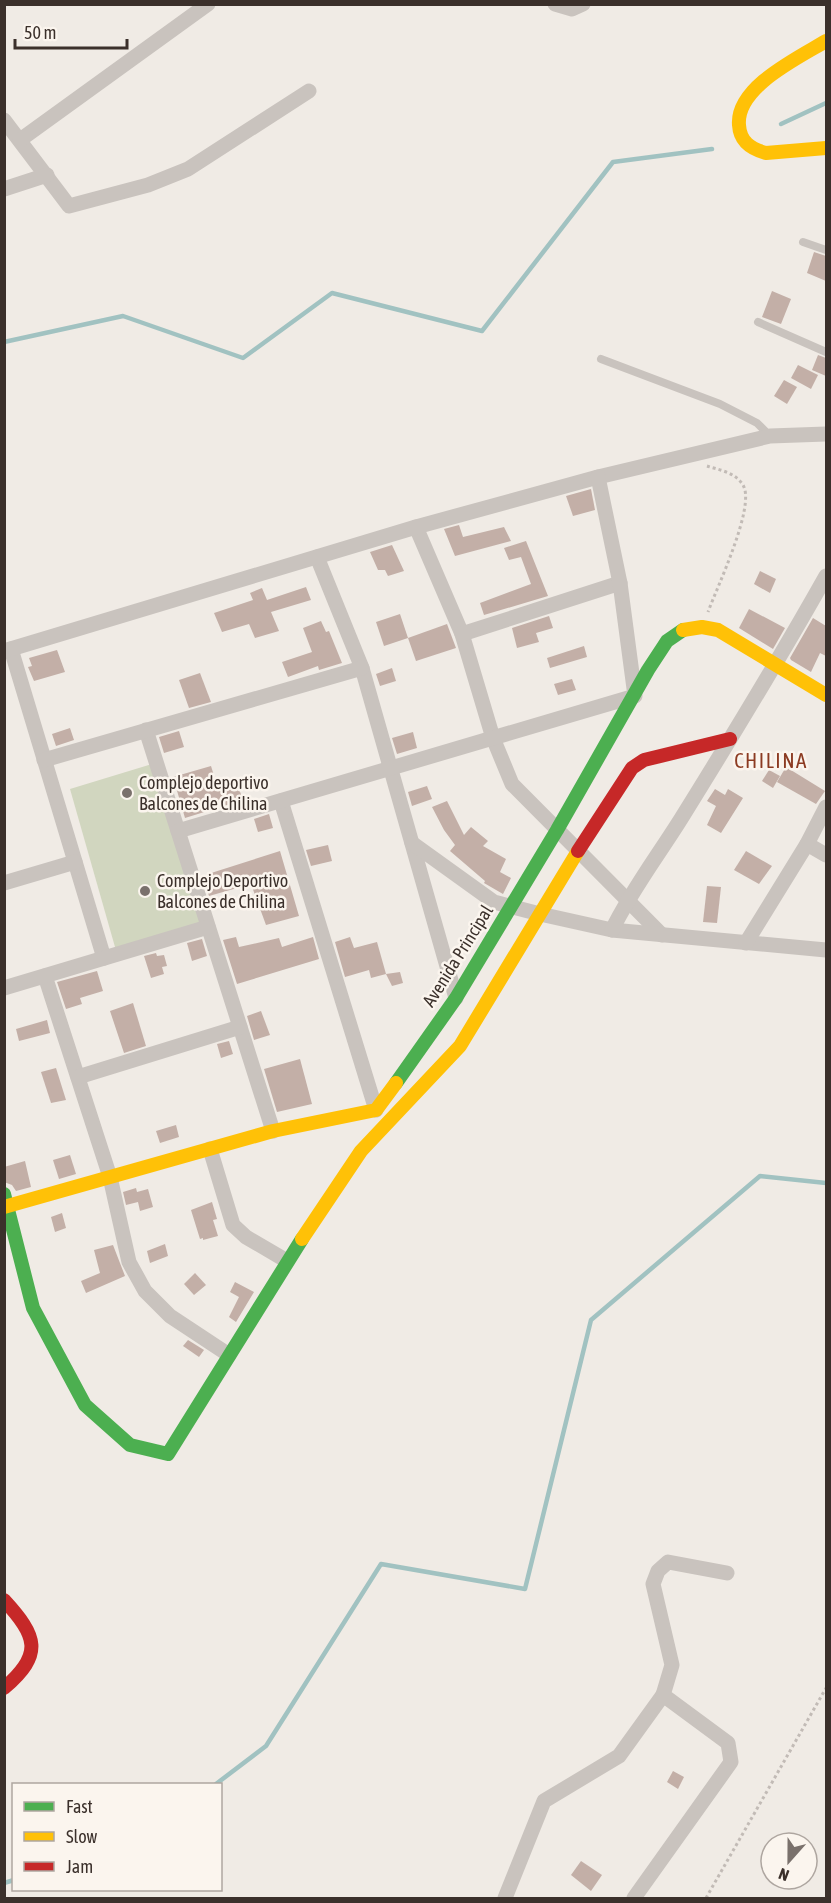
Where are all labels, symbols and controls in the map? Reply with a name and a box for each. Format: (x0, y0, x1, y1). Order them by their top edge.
scale bar (15, 12, 128, 50)
text: 50 m (24, 22, 56, 43)
district label: CHILINA (734, 748, 808, 772)
place label: Complejo deportivo Balcones de Chilina (139, 772, 269, 814)
marker: Complejo deportivo Balcones de Chilina (120, 786, 134, 800)
place label: Complejo Deportivo Balcones de Chilina (157, 870, 288, 912)
marker: Complejo Deportivo Balcones de Chilina (138, 884, 152, 898)
street label: Avenida Principal (418, 901, 497, 1010)
legend (12, 1783, 222, 1891)
text: Fast (66, 1796, 93, 1817)
text: Slow (66, 1826, 97, 1847)
north arrow (759, 1831, 819, 1891)
text: Jam (66, 1856, 93, 1877)
text: N (776, 1865, 791, 1885)

